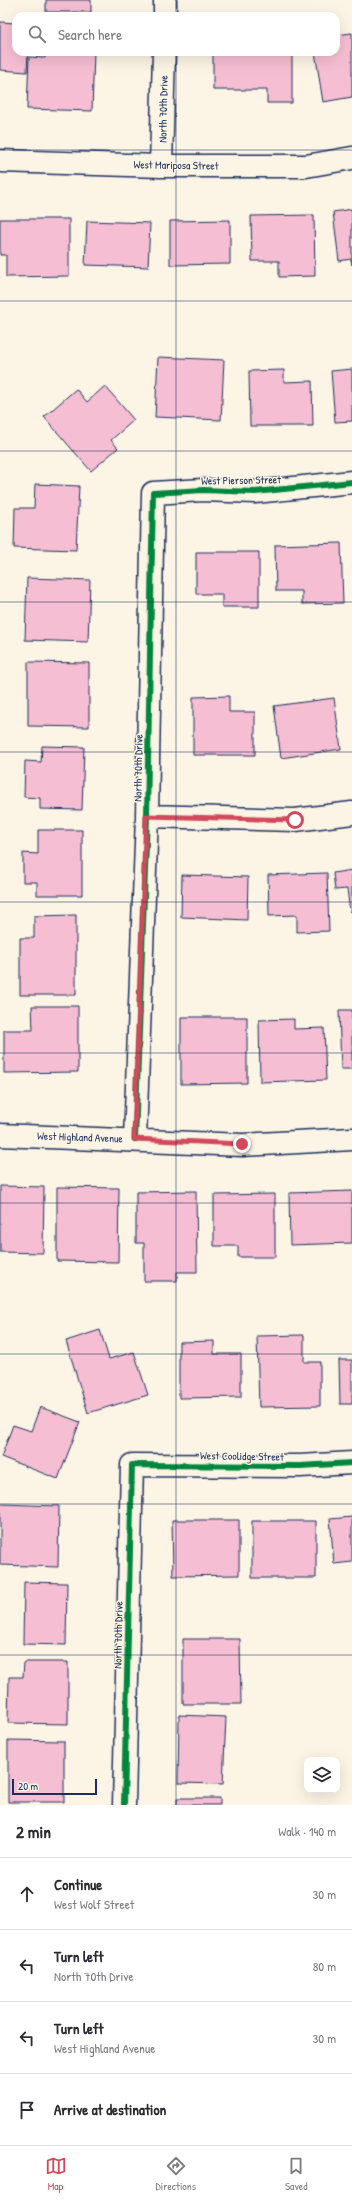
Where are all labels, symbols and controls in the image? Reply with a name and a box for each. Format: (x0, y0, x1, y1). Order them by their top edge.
search box (12, 12, 340, 56)
icon: search (26, 23, 48, 45)
text: Search here (58, 24, 122, 45)
street label: North 70th Drive (155, 75, 171, 143)
street label: West Mariposa Street (133, 157, 219, 173)
street label: West Pierson Street (201, 472, 281, 488)
street label: North 70th Drive (130, 734, 146, 802)
route start (286, 811, 304, 829)
street label: West Highland Avenue (37, 1129, 124, 1146)
route end (233, 1135, 251, 1153)
street label: West Coolidge Street (200, 1448, 284, 1464)
street label: North 70th Drive (110, 1601, 126, 1669)
map controls (304, 1757, 340, 1793)
button: layers (304, 1757, 340, 1793)
scale bar (12, 1777, 97, 1796)
text: 20 m (18, 1779, 38, 1793)
text: 2 min (16, 1820, 51, 1843)
text: Walk · 140 m (278, 1822, 336, 1840)
text: Continue (54, 1874, 102, 1895)
icon: ahead (16, 1883, 38, 1905)
text: 30 m (313, 1885, 336, 1903)
text: West Wolf Street (54, 1895, 134, 1913)
text: Turn left (54, 1946, 104, 1967)
icon: left (16, 1955, 38, 1977)
text: 80 m (313, 1957, 336, 1975)
text: North 70th Drive (54, 1967, 134, 1985)
text: Turn left (54, 2018, 104, 2039)
icon: left (16, 2027, 38, 2049)
text: 30 m (313, 2029, 336, 2047)
text: West Highland Avenue (54, 2039, 155, 2057)
icon: arrive (16, 2099, 38, 2121)
text: Arrive at destination (54, 2099, 166, 2120)
tab: Map (45, 2155, 67, 2193)
tab: Directions (156, 2155, 196, 2193)
tab: Saved (285, 2155, 307, 2193)

